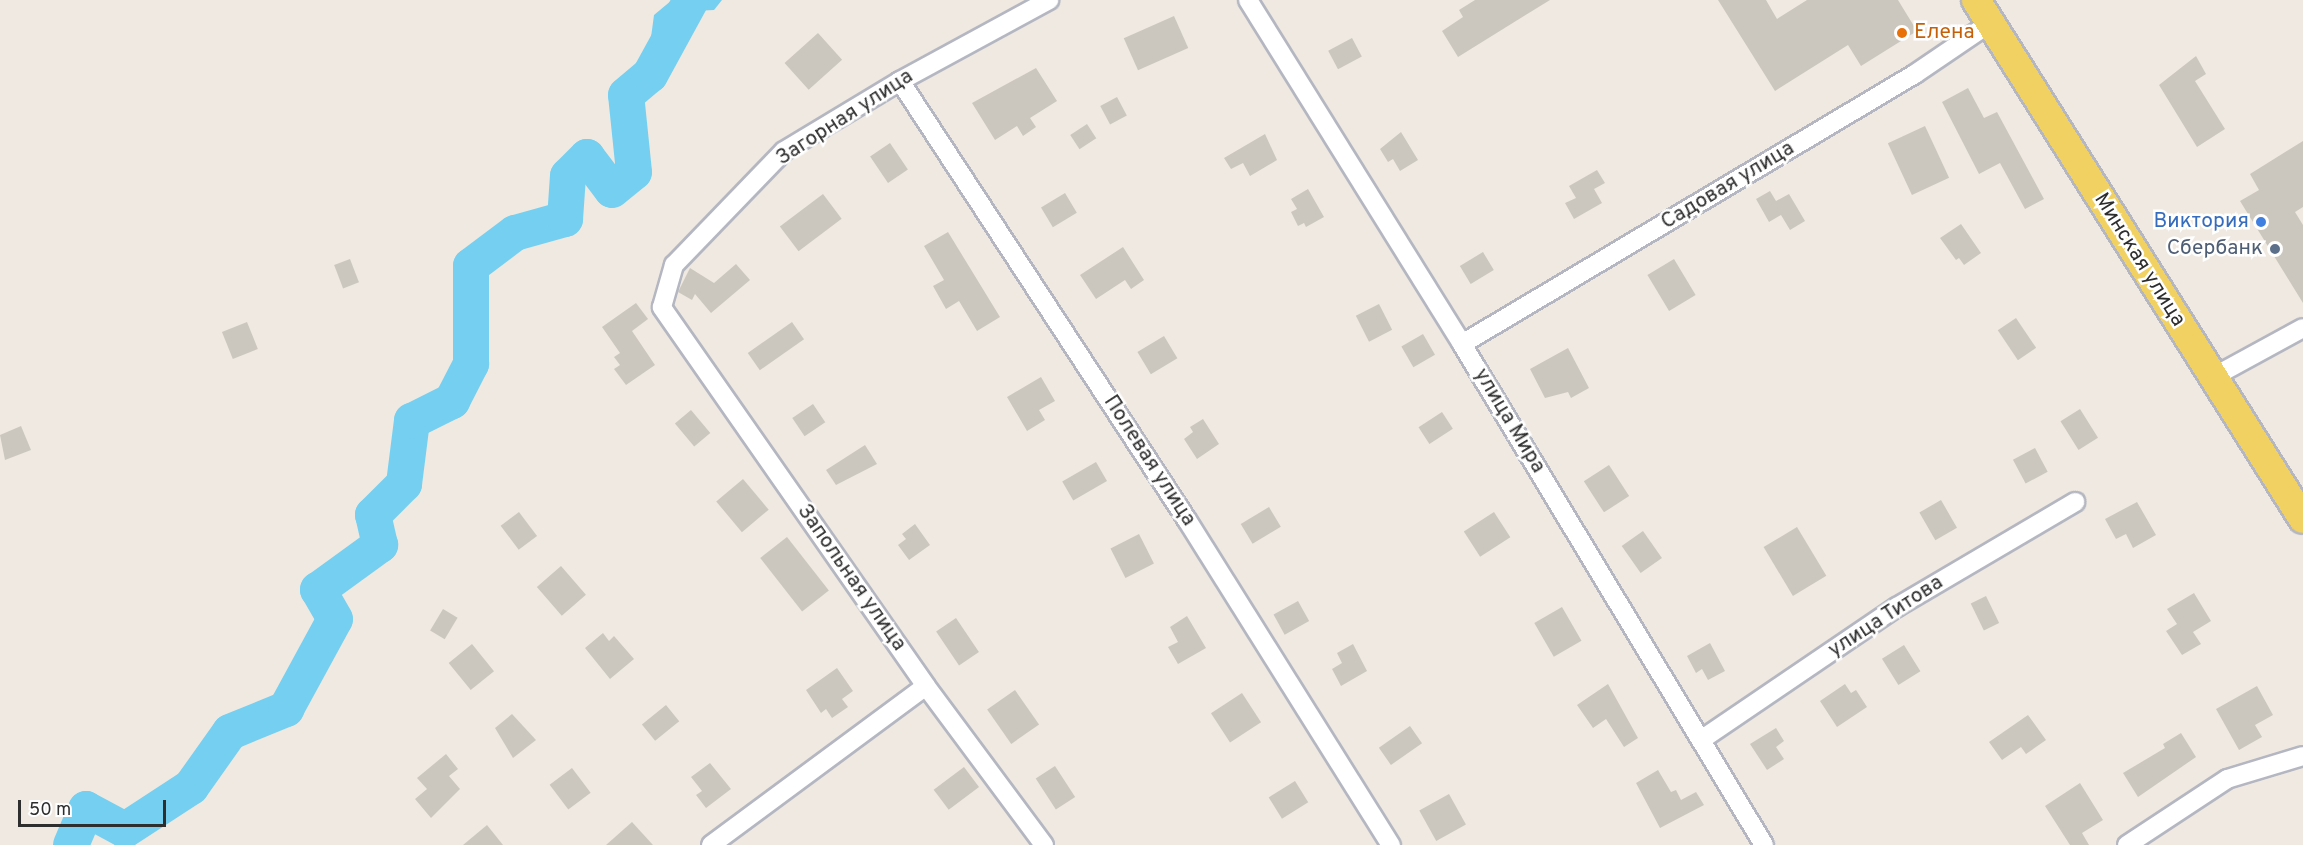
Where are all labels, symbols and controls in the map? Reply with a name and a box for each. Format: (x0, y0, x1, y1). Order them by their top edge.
place label: Елена (1914, 20, 1975, 46)
marker: Елена (1895, 26, 1909, 40)
street label: Загорная улица (772, 64, 918, 172)
street label: Садовая улица (1657, 136, 1799, 236)
street label: Минская улица (2088, 189, 2190, 331)
place label: Виктория (2153, 209, 2249, 235)
marker: Виктория (2254, 215, 2268, 229)
place label: Сбербанк (2167, 236, 2263, 262)
marker: Сбербанк (2268, 242, 2282, 256)
street label: улица Мира (1468, 364, 1550, 478)
street label: Полевая улица (1097, 391, 1201, 531)
street label: Запольная улица (791, 500, 911, 656)
street label: улица Титова (1824, 570, 1948, 664)
scale bar (21, 788, 170, 826)
text: 50 m (29, 799, 71, 822)

